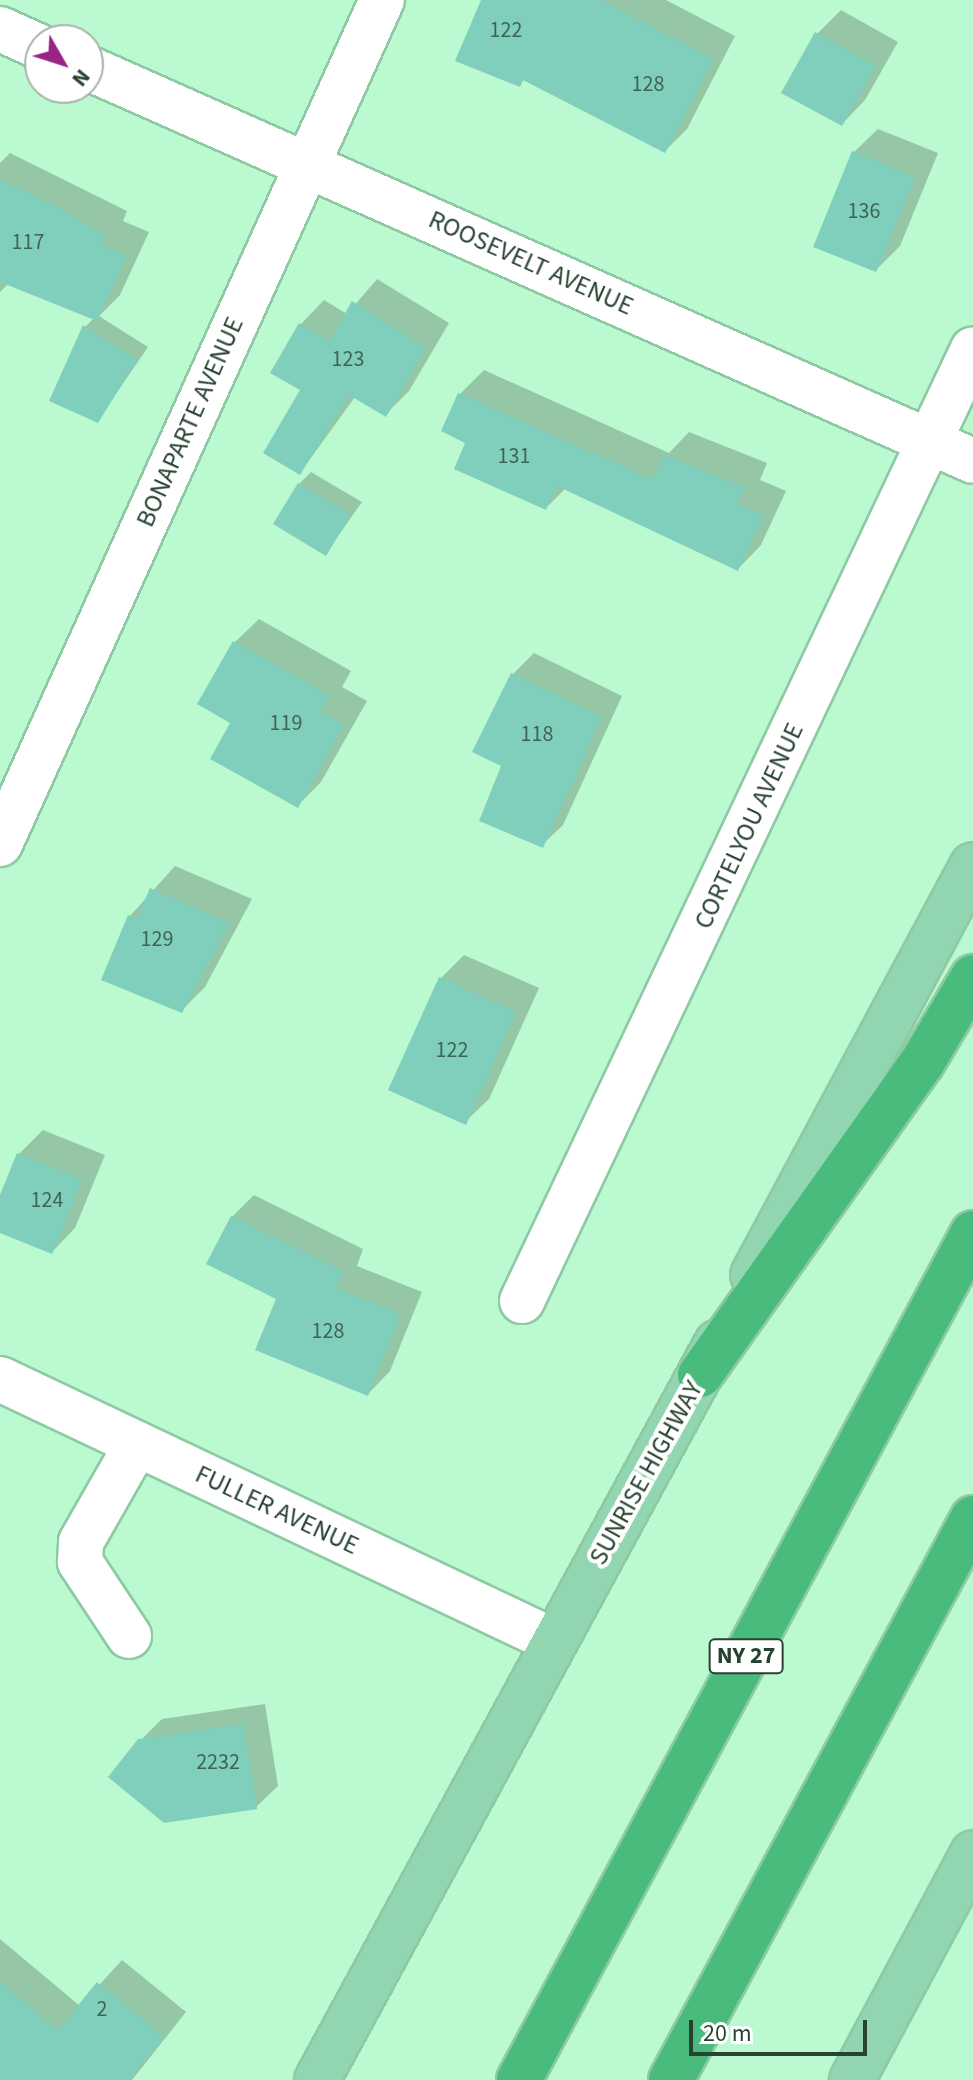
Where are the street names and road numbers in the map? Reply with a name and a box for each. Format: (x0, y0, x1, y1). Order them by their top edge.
street label: ROOSEVELT AVENUE (424, 204, 638, 322)
street label: BONAPARTE AVENUE (130, 312, 250, 532)
street label: CORTELYOU AVENUE (688, 718, 810, 934)
street label: SUNRISE HIGHWAY (583, 1376, 709, 1570)
street label: FULLER AVENUE (190, 1459, 364, 1561)
road number: NY 27 (708, 1636, 784, 1676)

